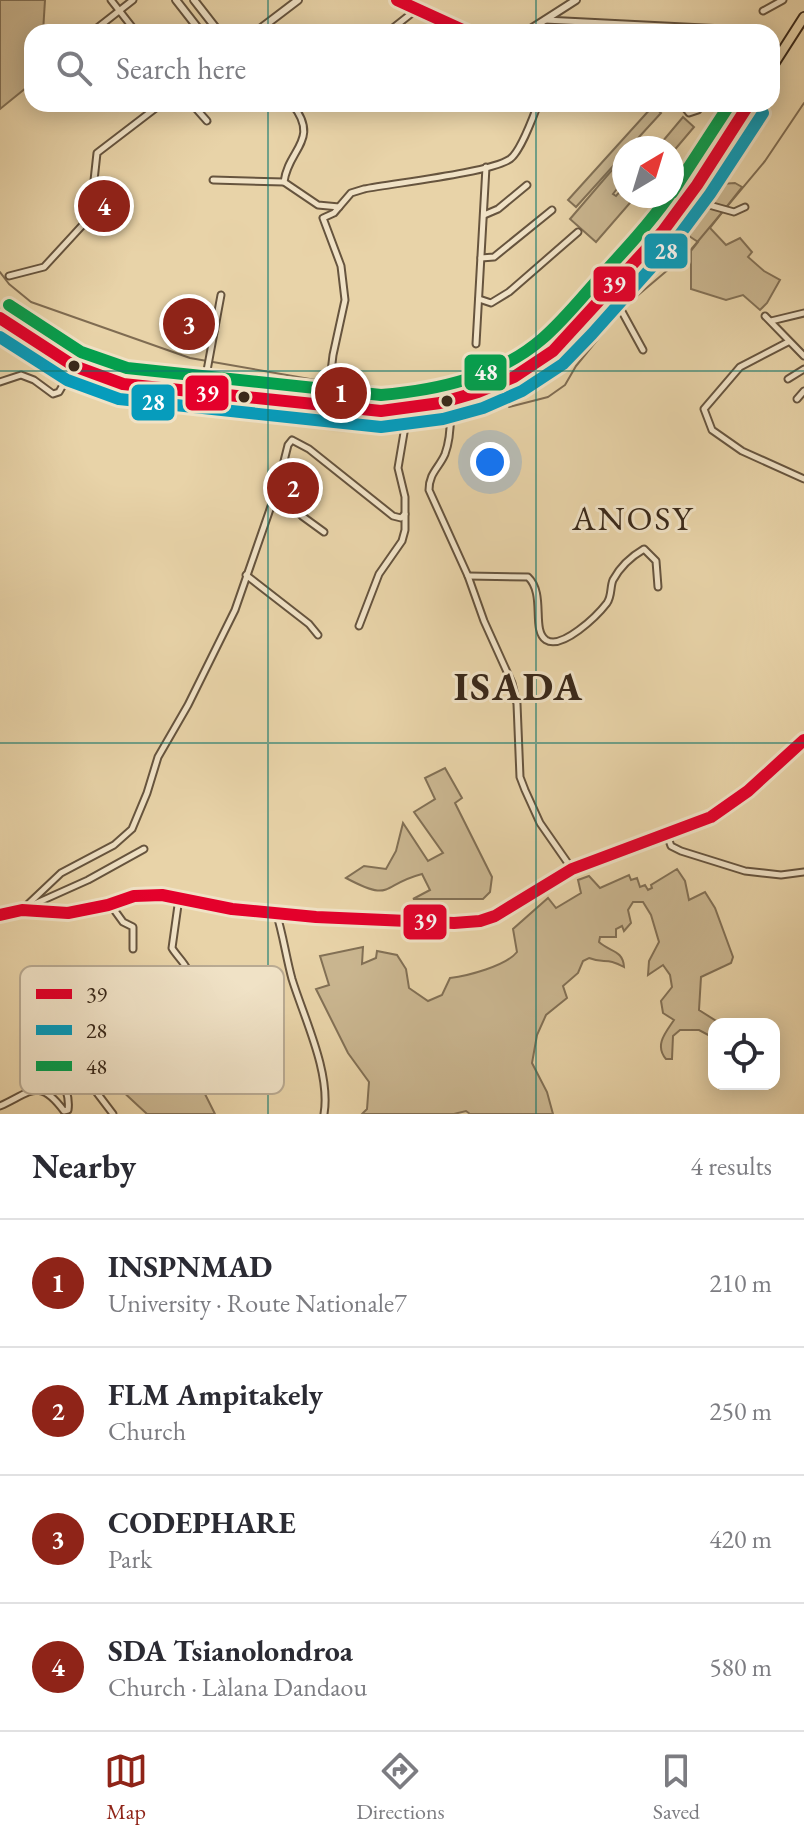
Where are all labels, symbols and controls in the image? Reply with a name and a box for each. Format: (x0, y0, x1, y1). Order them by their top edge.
search box (24, 24, 780, 112)
icon: search (52, 46, 96, 90)
text: Search here (116, 49, 246, 88)
north arrow (612, 136, 684, 208)
pin: 4 (78, 176, 130, 236)
line badge: 28 (643, 232, 689, 270)
text: 28 (654, 237, 678, 266)
line badge: 39 (592, 265, 637, 303)
text: 39 (602, 270, 626, 299)
pin: 3 (163, 294, 215, 354)
line badge: 48 (463, 353, 508, 392)
unlabelled marker (66, 358, 82, 374)
text: 48 (474, 358, 498, 387)
pin: 1 (315, 363, 367, 423)
line badge: 39 (184, 374, 230, 412)
text: 39 (195, 379, 219, 408)
line badge: 28 (130, 383, 176, 422)
text: 28 (141, 388, 165, 417)
unlabelled marker (236, 389, 252, 405)
unlabelled marker (439, 393, 455, 409)
your location (470, 442, 510, 482)
pin: 2 (267, 458, 319, 518)
district label: ANOSY (571, 496, 694, 540)
district label: ISADA (454, 660, 584, 712)
line badge: 39 (402, 903, 448, 941)
text: 39 (413, 907, 437, 936)
legend (20, 966, 284, 1094)
text: 39 (86, 980, 108, 1009)
text: 28 (86, 1016, 107, 1045)
map controls (708, 1018, 780, 1090)
button: locate (708, 1018, 780, 1090)
text: 48 (86, 1052, 107, 1081)
text: Nearby (32, 1144, 136, 1188)
text: 4 results (691, 1149, 772, 1183)
text: INSPNMAD (108, 1247, 272, 1286)
text: 1 (51, 1266, 65, 1300)
text: 210 m (709, 1266, 772, 1300)
text: University · Route Nationale7 (108, 1286, 407, 1320)
text: FLM Ampitakely (108, 1375, 323, 1414)
text: 2 (51, 1394, 65, 1428)
text: 250 m (709, 1394, 772, 1428)
text: Church (108, 1414, 186, 1448)
text: CODEPHARE (108, 1503, 296, 1542)
text: 3 (51, 1522, 65, 1556)
text: 420 m (709, 1522, 772, 1556)
text: Park (108, 1542, 152, 1576)
text: SDA Tsianolondroa (108, 1631, 353, 1670)
text: 4 (51, 1650, 65, 1684)
text: 580 m (709, 1650, 772, 1684)
text: Church · Làlana Dandaou (108, 1670, 367, 1704)
tab: Map (104, 1749, 148, 1826)
tab: Directions (356, 1749, 445, 1826)
tab: Saved (653, 1749, 700, 1826)

